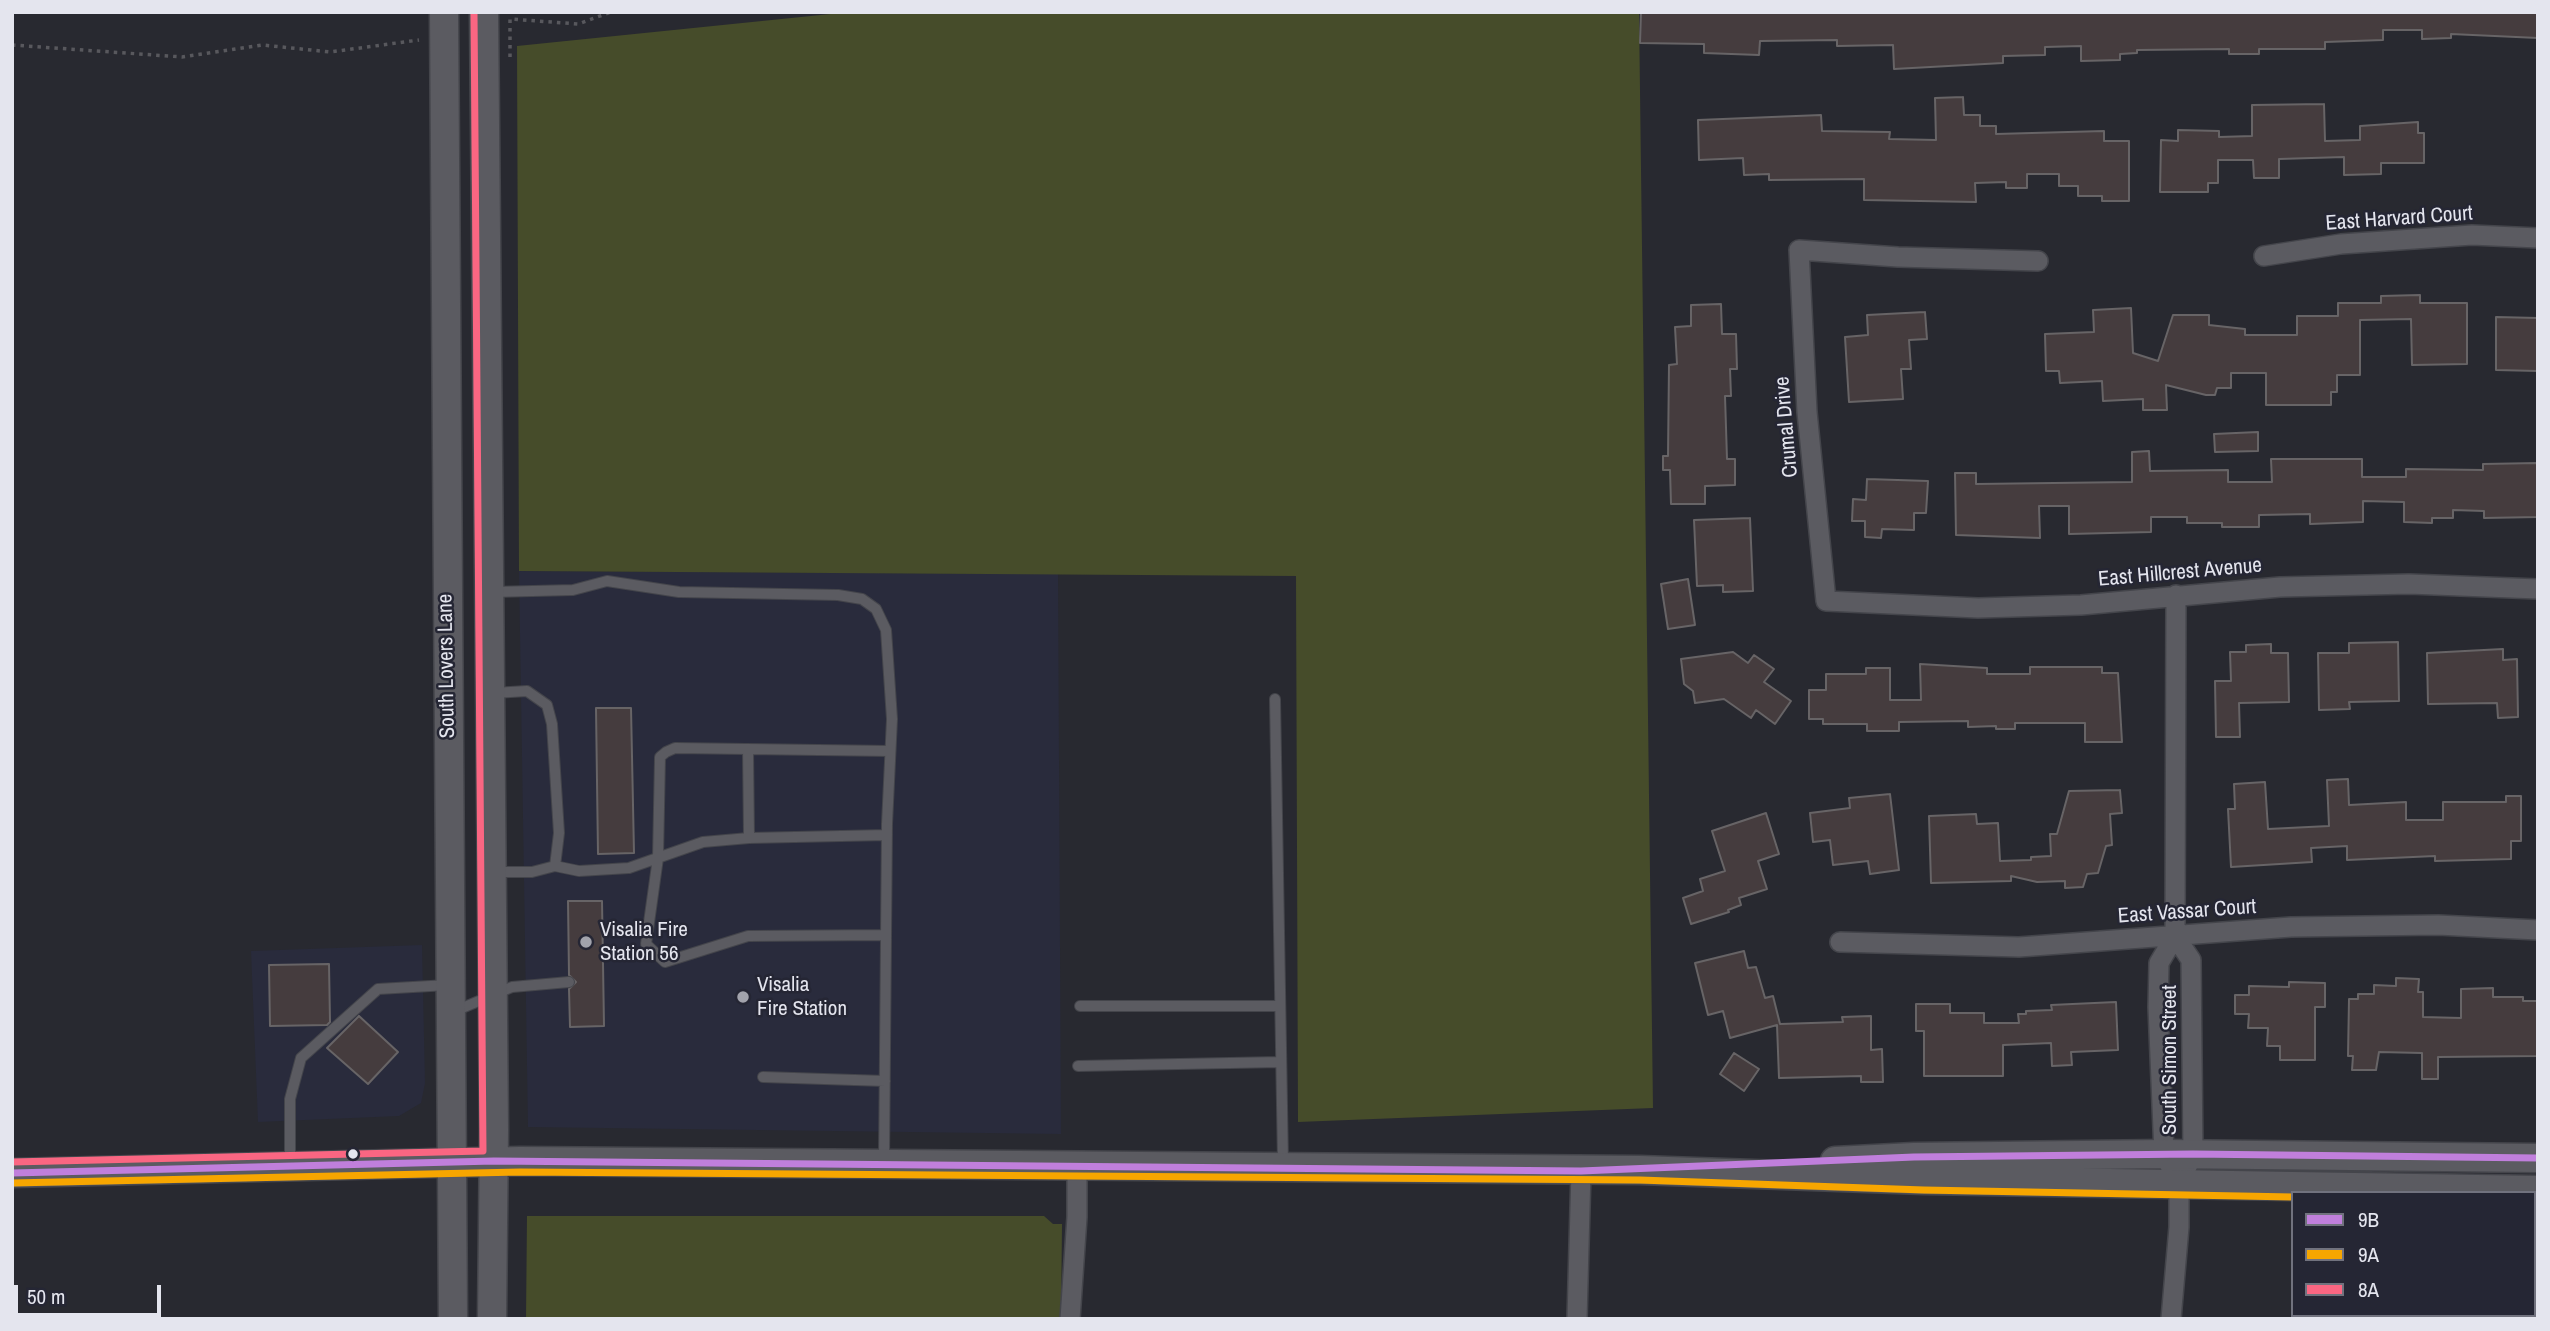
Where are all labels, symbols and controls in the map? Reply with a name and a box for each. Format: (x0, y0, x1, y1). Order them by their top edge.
street label: East Harvard Court (2325, 201, 2473, 237)
street label: Crumal Drive (1770, 375, 1804, 479)
street label: East Hillcrest Avenue (2097, 553, 2263, 593)
street label: South Lovers Lane (433, 594, 461, 738)
street label: East Vassar Court (2117, 895, 2257, 929)
place label: Visalia Fire Station 56 (600, 917, 688, 967)
marker: Visalia Fire Station 56 (578, 934, 594, 950)
place label: Visalia Fire Station (757, 972, 847, 1022)
street label: South Simon Street (2157, 985, 2183, 1135)
marker: Visalia Fire Station (735, 989, 751, 1005)
unlabelled marker (346, 1147, 360, 1161)
legend (2291, 1191, 2536, 1317)
text: 9B (2358, 1205, 2379, 1234)
text: 9A (2358, 1240, 2379, 1269)
scale bar (18, 1272, 164, 1316)
text: 8A (2358, 1275, 2379, 1304)
text: 50 m (27, 1282, 65, 1311)

